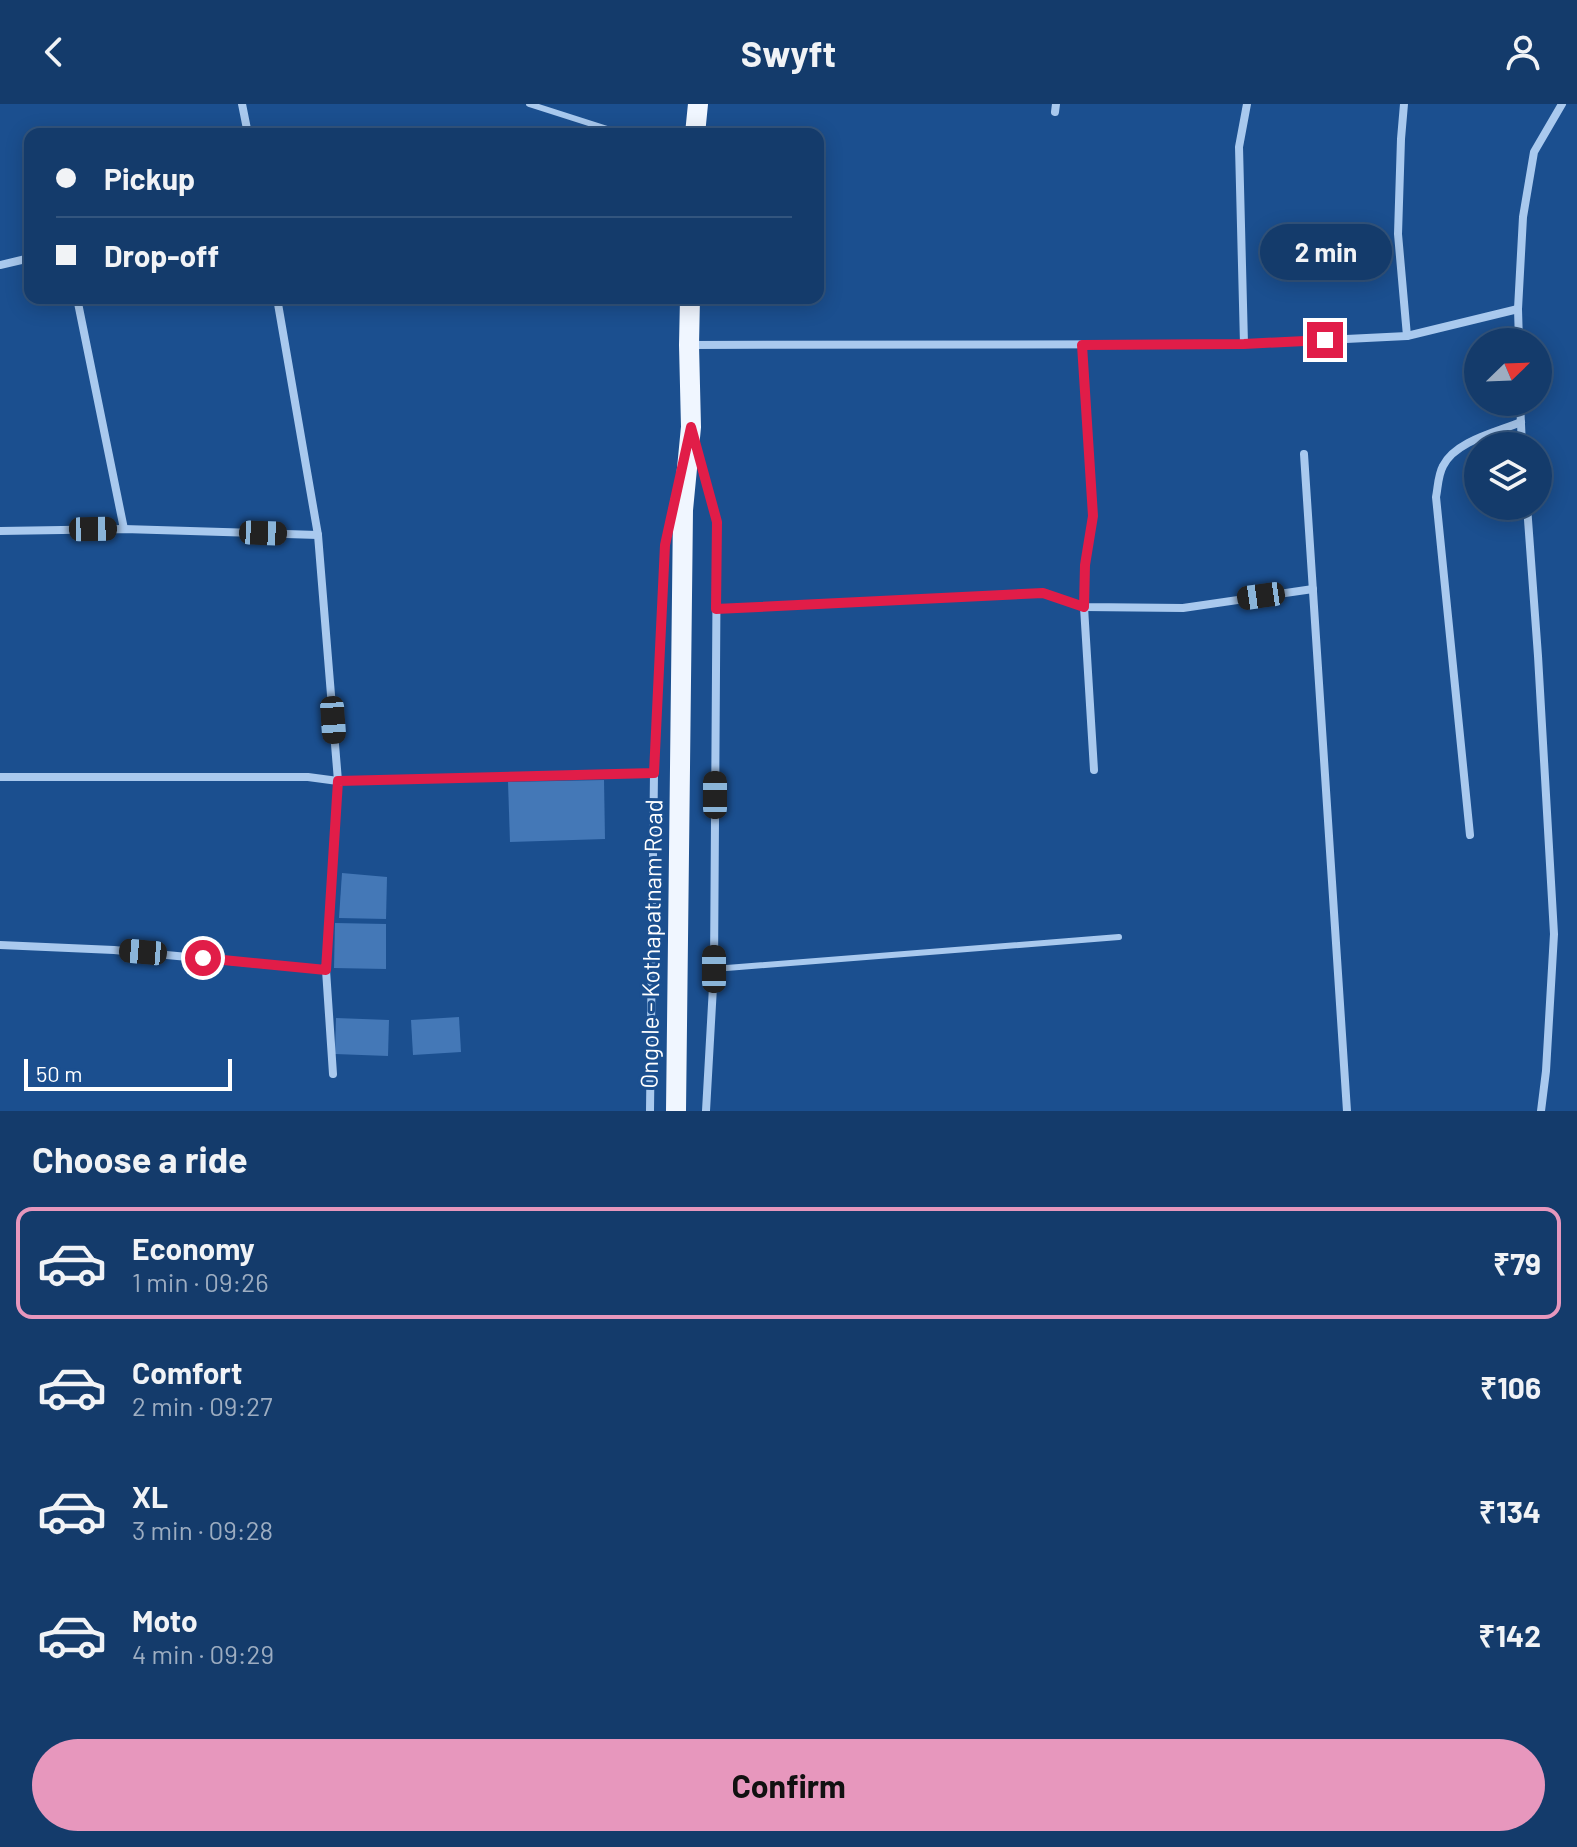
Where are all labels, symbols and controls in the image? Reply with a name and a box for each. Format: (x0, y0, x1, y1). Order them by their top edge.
icon: back (32, 30, 76, 74)
icon: person (1501, 30, 1545, 74)
text: Swyft (741, 31, 836, 74)
text: Pickup (104, 160, 195, 196)
callout: 2 min (1259, 224, 1391, 280)
text: 2 min (1295, 236, 1357, 267)
text: Drop-off (104, 237, 219, 273)
route end (1307, 322, 1343, 358)
north arrow (1464, 328, 1552, 416)
map controls (1464, 328, 1552, 520)
button: layers (1464, 432, 1552, 520)
car (69, 517, 117, 541)
car (239, 520, 287, 546)
car (1236, 581, 1286, 611)
car (319, 695, 347, 745)
car (703, 771, 727, 819)
street label: Ongole - Kothapatnam Road (633, 799, 668, 1089)
car (118, 938, 168, 966)
route start (185, 940, 221, 976)
car (702, 945, 726, 993)
scale bar (24, 1055, 232, 1091)
text: 50 m (36, 1060, 82, 1086)
text: Choose a ride (32, 1137, 248, 1180)
icon: car (36, 1227, 108, 1299)
text: Economy (132, 1230, 255, 1266)
text: ₹79 (1493, 1245, 1541, 1281)
text: 1 min · 09:26 (132, 1266, 269, 1297)
icon: car (36, 1351, 108, 1423)
text: Comfort (132, 1354, 242, 1390)
text: ₹106 (1480, 1369, 1541, 1405)
text: 2 min · 09:27 (132, 1390, 272, 1421)
icon: car (36, 1475, 108, 1547)
text: XL (132, 1478, 168, 1514)
text: ₹134 (1479, 1493, 1541, 1529)
text: 3 min · 09:28 (132, 1514, 273, 1545)
icon: car (36, 1599, 108, 1671)
text: Moto (132, 1602, 198, 1638)
text: ₹142 (1478, 1617, 1541, 1653)
text: 4 min · 09:29 (132, 1638, 274, 1669)
button: Confirm (32, 1739, 1545, 1831)

